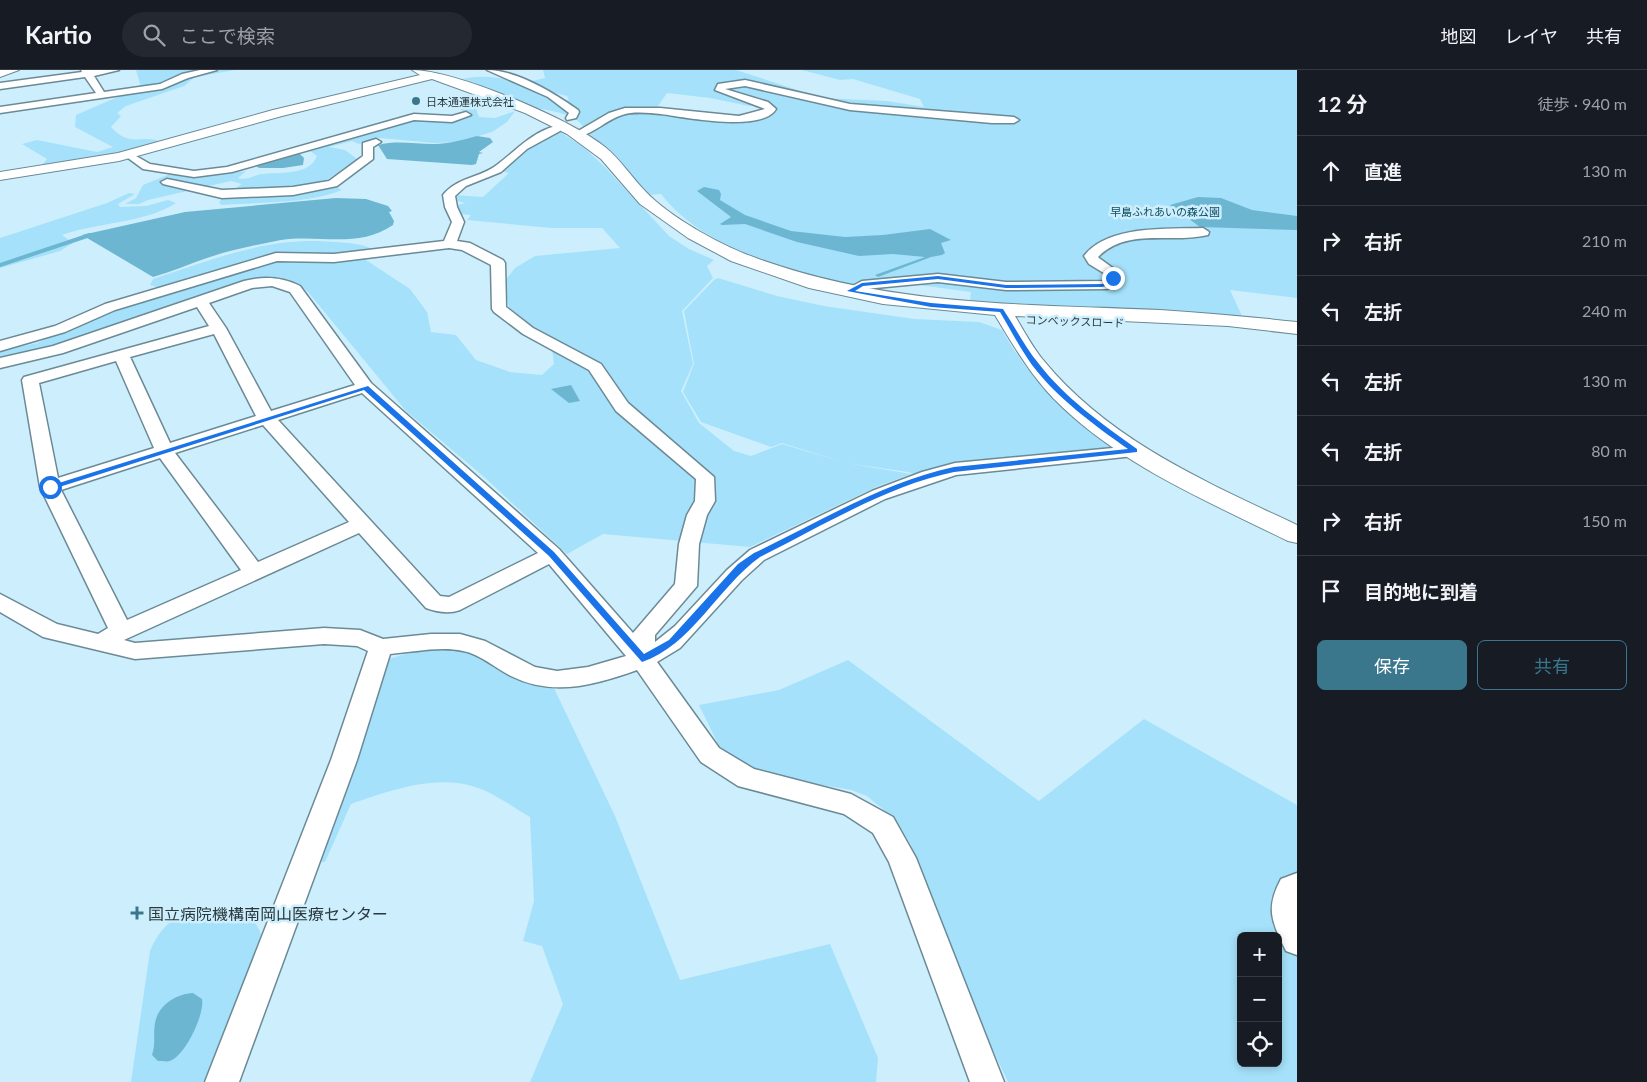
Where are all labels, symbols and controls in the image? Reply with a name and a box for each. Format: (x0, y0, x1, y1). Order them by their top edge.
search box (122, 12, 472, 57)
text: Kartio (25, 20, 92, 49)
icon: search (140, 21, 168, 49)
text: ここで検索 (180, 24, 275, 47)
text: 地図 (1441, 25, 1477, 47)
text: レイヤ (1505, 25, 1558, 47)
text: 共有 (1586, 25, 1622, 47)
text: 12 分 (1317, 91, 1367, 116)
text: 徒歩 · 940 m (1538, 94, 1627, 113)
marker: 日本通運株式会社 (410, 95, 422, 107)
place label: 日本通運株式会社 (426, 95, 514, 108)
icon: ahead (1317, 157, 1345, 185)
text: 直進 (1364, 160, 1402, 183)
text: 130 m (1582, 161, 1627, 180)
park label: 早島ふれあいの森公園 (1110, 205, 1220, 218)
icon: right (1317, 227, 1345, 255)
text: 右折 (1364, 230, 1402, 253)
text: 210 m (1582, 231, 1627, 250)
route end (1102, 267, 1125, 290)
icon: left (1317, 297, 1345, 325)
text: 左折 (1364, 300, 1402, 323)
text: 240 m (1582, 301, 1627, 320)
street label: コンベックスロード (1025, 313, 1125, 329)
icon: left (1317, 367, 1345, 395)
text: 左折 (1364, 370, 1402, 393)
text: 130 m (1582, 371, 1627, 390)
icon: left (1317, 437, 1345, 465)
text: 左折 (1364, 440, 1402, 463)
text: 80 m (1591, 441, 1627, 460)
route start (39, 476, 62, 499)
icon: right (1317, 507, 1345, 535)
text: 右折 (1364, 510, 1402, 533)
text: 150 m (1582, 511, 1627, 530)
icon: arrive (1317, 577, 1345, 605)
text: 目的地に到着 (1364, 580, 1478, 603)
button: 保存 (1317, 640, 1467, 690)
button: 共有 (1477, 640, 1627, 690)
place label: 国立病院機構南岡山医療センター (148, 904, 388, 923)
marker: 国立病院機構南岡山医療センター (130, 906, 144, 920)
map controls (1237, 932, 1282, 1067)
button: + (1237, 932, 1282, 977)
button: − (1237, 977, 1282, 1022)
button: locate (1237, 1022, 1282, 1067)

